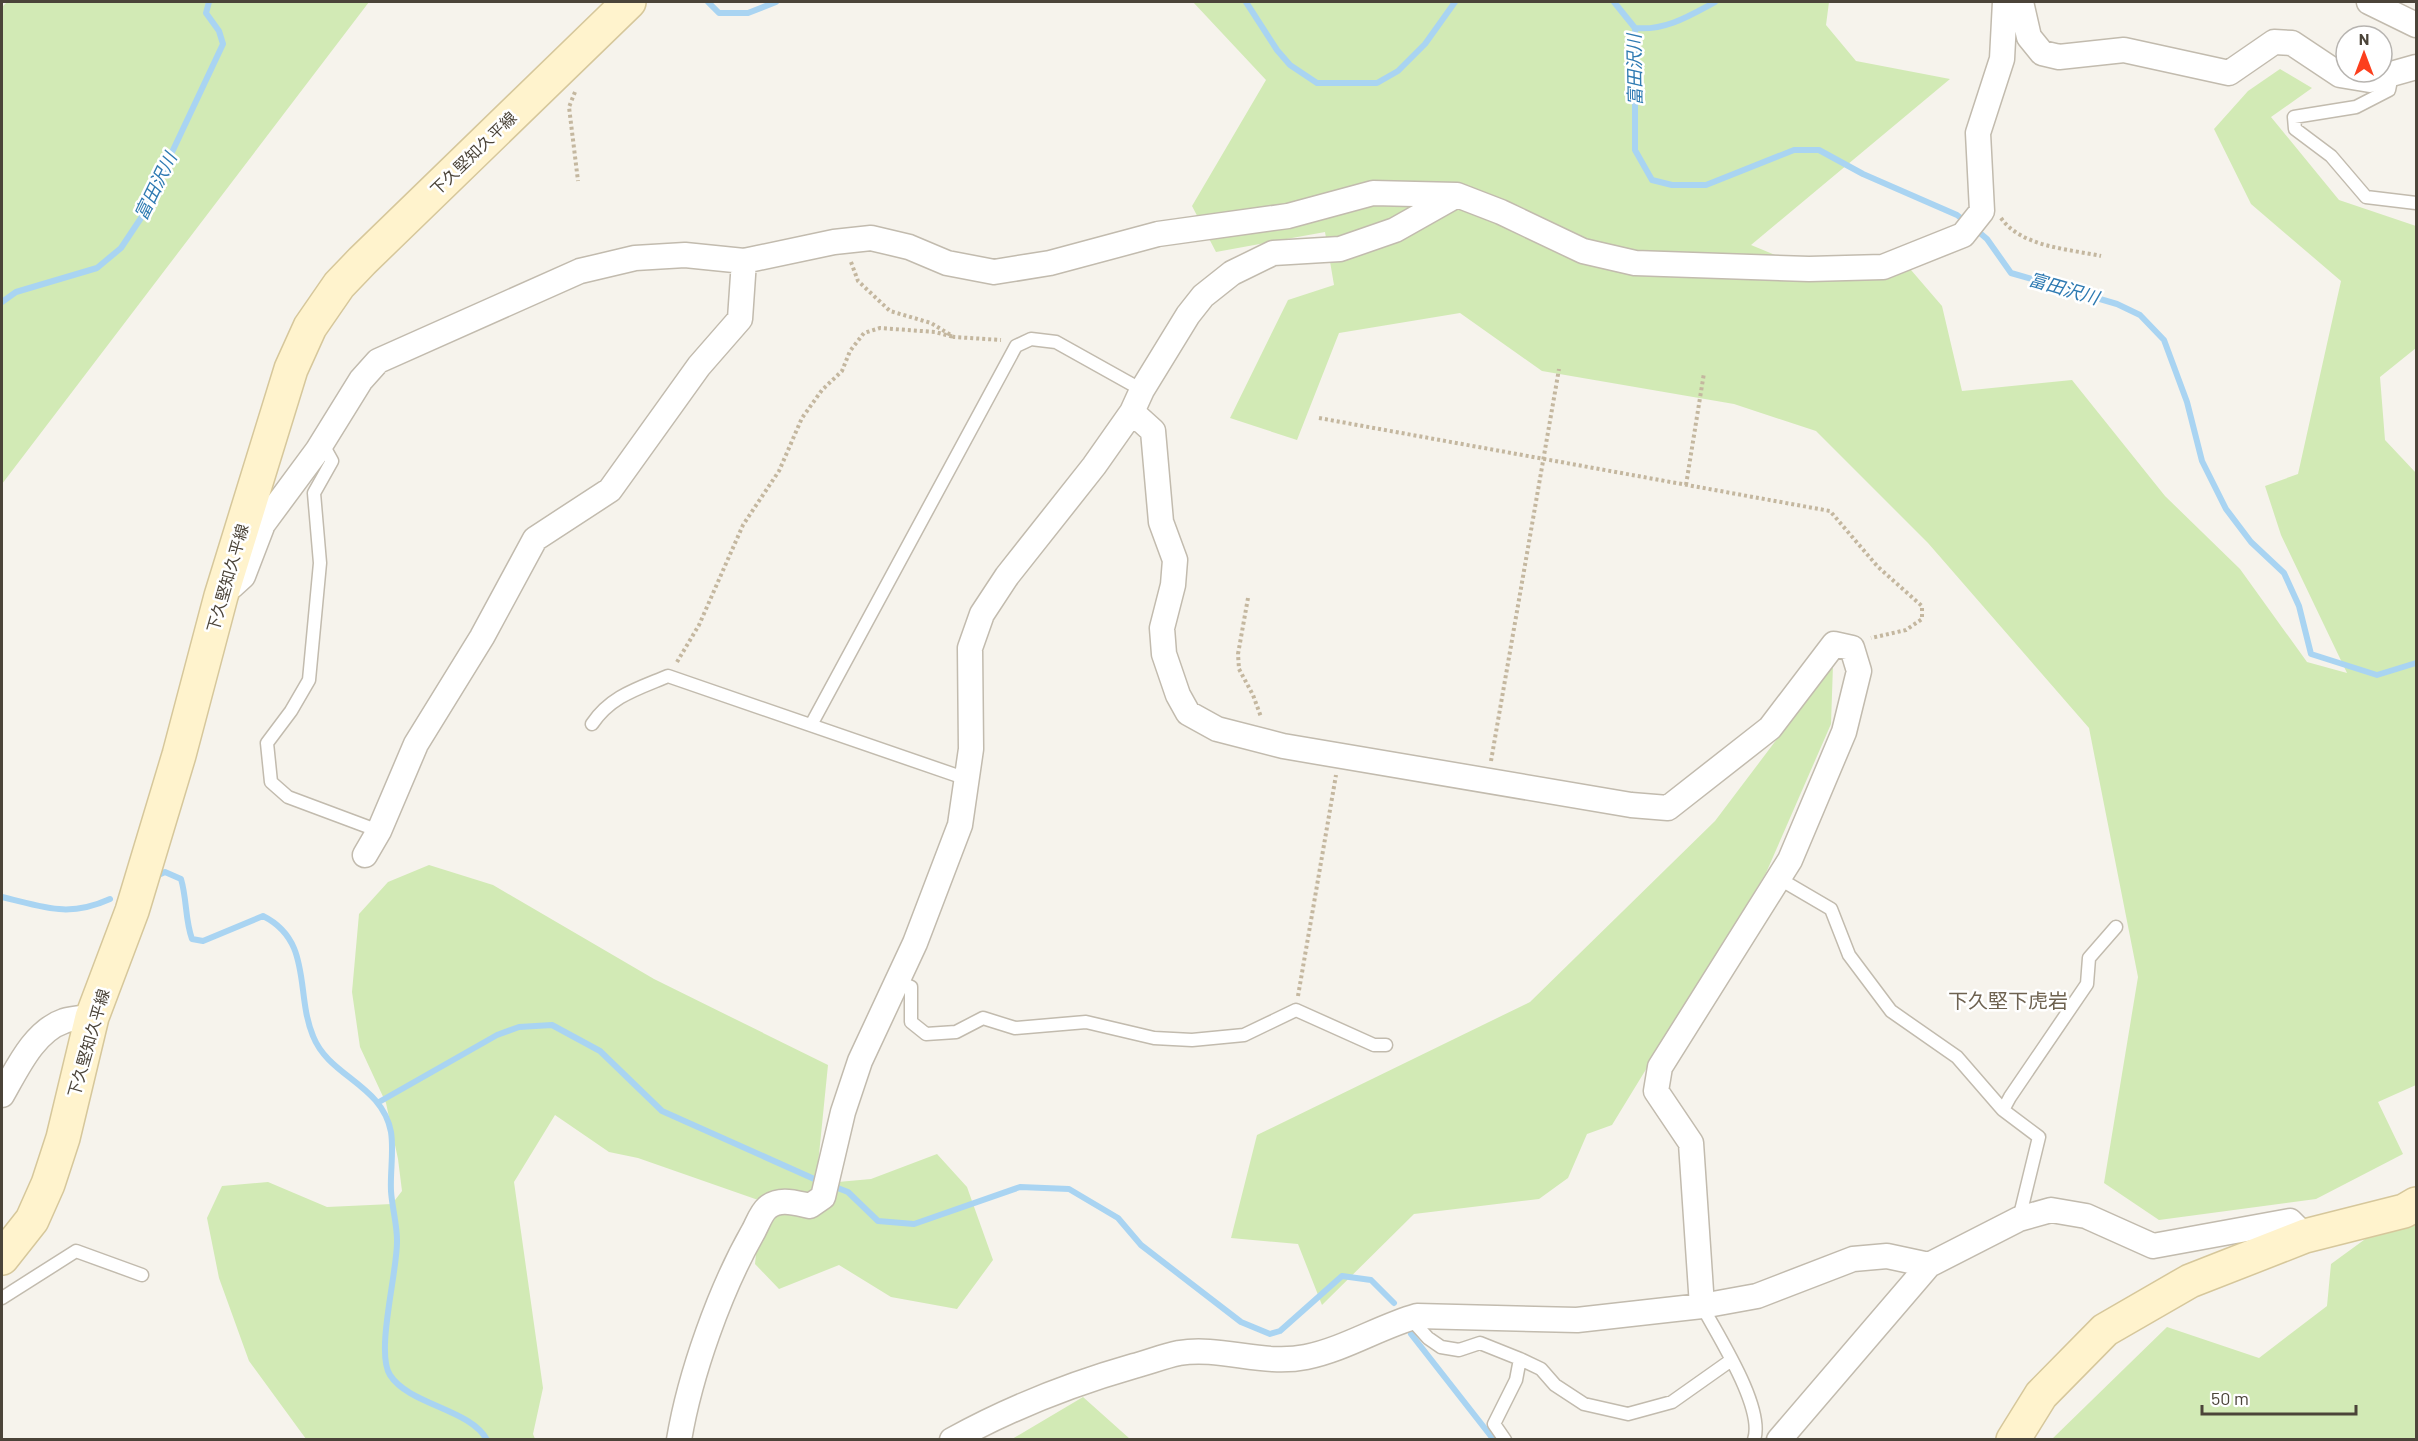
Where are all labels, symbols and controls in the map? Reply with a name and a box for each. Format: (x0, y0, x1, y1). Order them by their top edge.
north arrow (2334, 24, 2394, 84)
text: N (2359, 29, 2369, 48)
water label: 富田沢川 (1622, 32, 1646, 106)
street label: 下久堅知久平線 (426, 107, 520, 199)
water label: 富田沢川 (129, 147, 182, 223)
water label: 富田沢川 (2026, 268, 2104, 309)
street label: 下久堅知久平線 (202, 522, 252, 634)
street label: 下久堅知久平線 (63, 987, 113, 1099)
district label: 下久堅下虎岩 (1948, 988, 2068, 1012)
scale bar (2202, 1378, 2356, 1416)
text: 50 m (2211, 1387, 2249, 1409)

